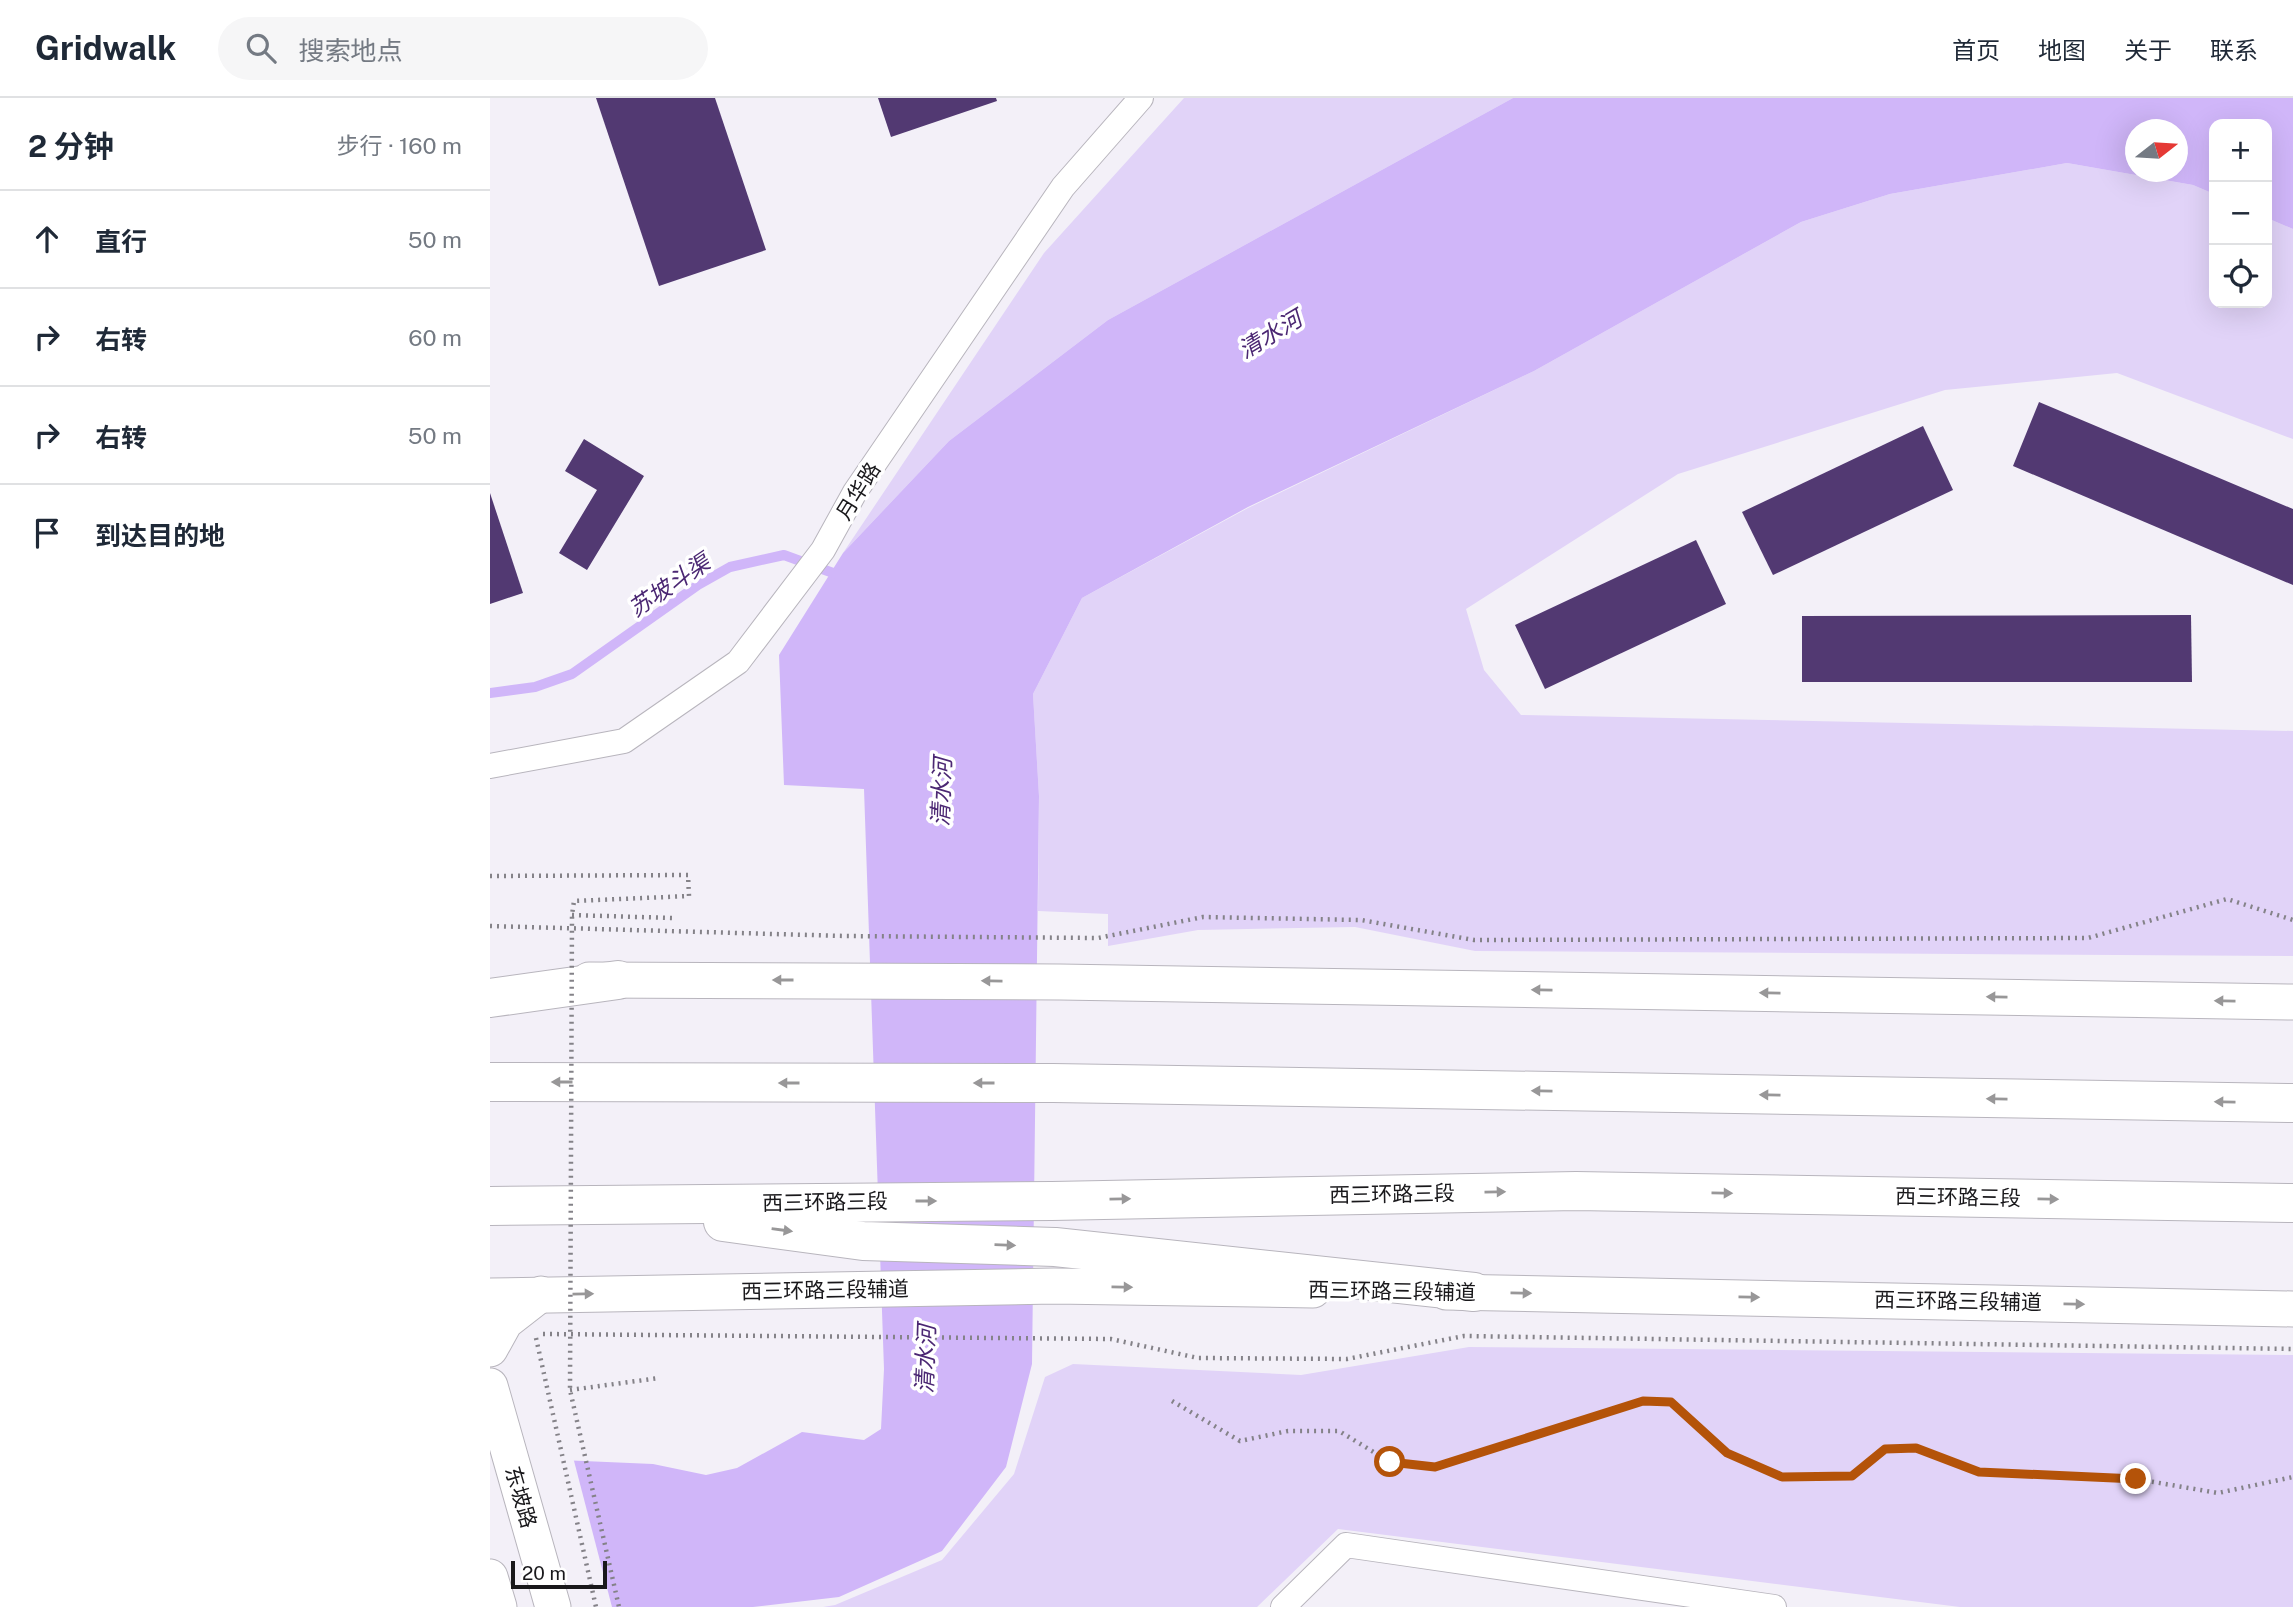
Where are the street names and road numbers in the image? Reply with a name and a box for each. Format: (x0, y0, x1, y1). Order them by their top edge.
street label: 月华路 (831, 458, 885, 524)
street label: 西三环路三段 (1329, 1180, 1455, 1208)
street label: 西三环路三段 (1895, 1183, 2021, 1211)
street label: 西三环路三段 (762, 1188, 888, 1216)
street label: 西三环路三段辅道 (741, 1276, 909, 1304)
street label: 西三环路三段辅道 (1308, 1277, 1476, 1305)
street label: 西三环路三段辅道 (1874, 1287, 2042, 1315)
street label: 东坡路 (500, 1463, 542, 1531)

